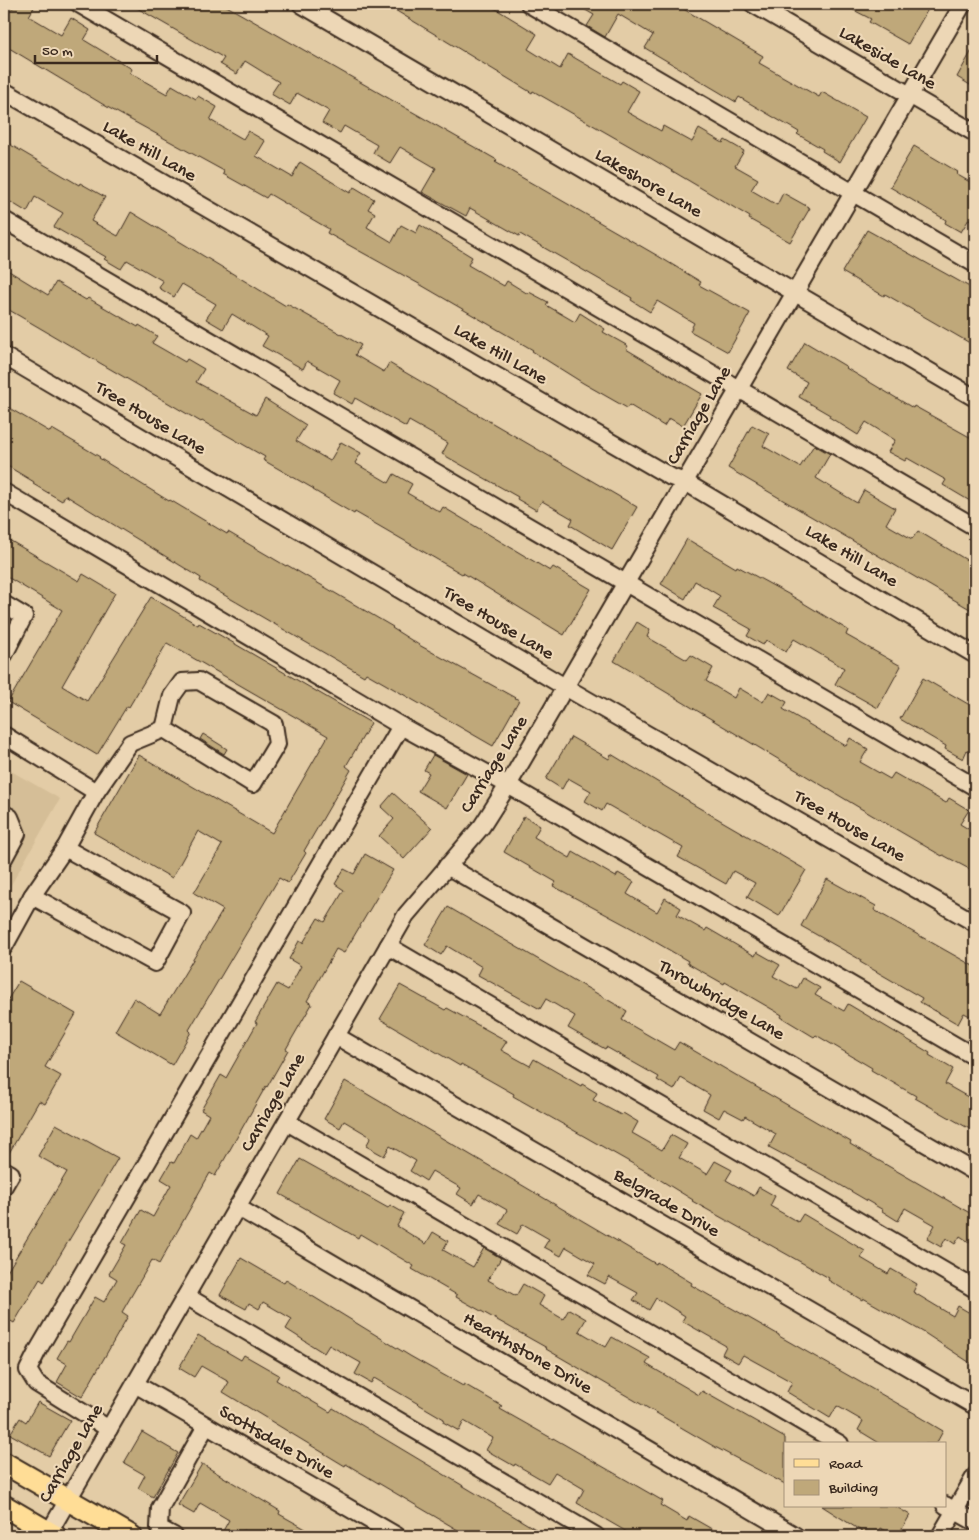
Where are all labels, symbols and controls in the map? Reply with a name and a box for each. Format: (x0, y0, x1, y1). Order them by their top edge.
street label: Lakeside Lane (834, 22, 940, 96)
scale bar (35, 32, 158, 64)
text: 50 m (42, 43, 73, 61)
street label: Lake Hill Lane (98, 116, 200, 188)
street label: Lakeshore Lane (590, 144, 706, 224)
street label: Lake Hill Lane (449, 319, 551, 391)
street label: Carriage Lane (662, 362, 738, 470)
street label: Tree House Lane (89, 376, 210, 461)
street label: Lake Hill Lane (800, 520, 902, 594)
street label: Tree House Lane (437, 581, 558, 666)
street label: Carriage Lane (456, 712, 534, 818)
street label: Tree House Lane (788, 785, 909, 868)
street label: Throwbridge Lane (653, 955, 789, 1047)
street label: Carriage Lane (236, 1049, 312, 1157)
street label: Belgrade Drive (608, 1164, 723, 1244)
street label: Hearthstone Drive (458, 1308, 596, 1400)
street label: Carriage Lane (34, 1400, 110, 1508)
street label: Scottsdale Drive (214, 1401, 338, 1485)
legend (784, 1442, 946, 1508)
text: Road (829, 1456, 863, 1474)
text: Building (828, 1480, 878, 1498)

